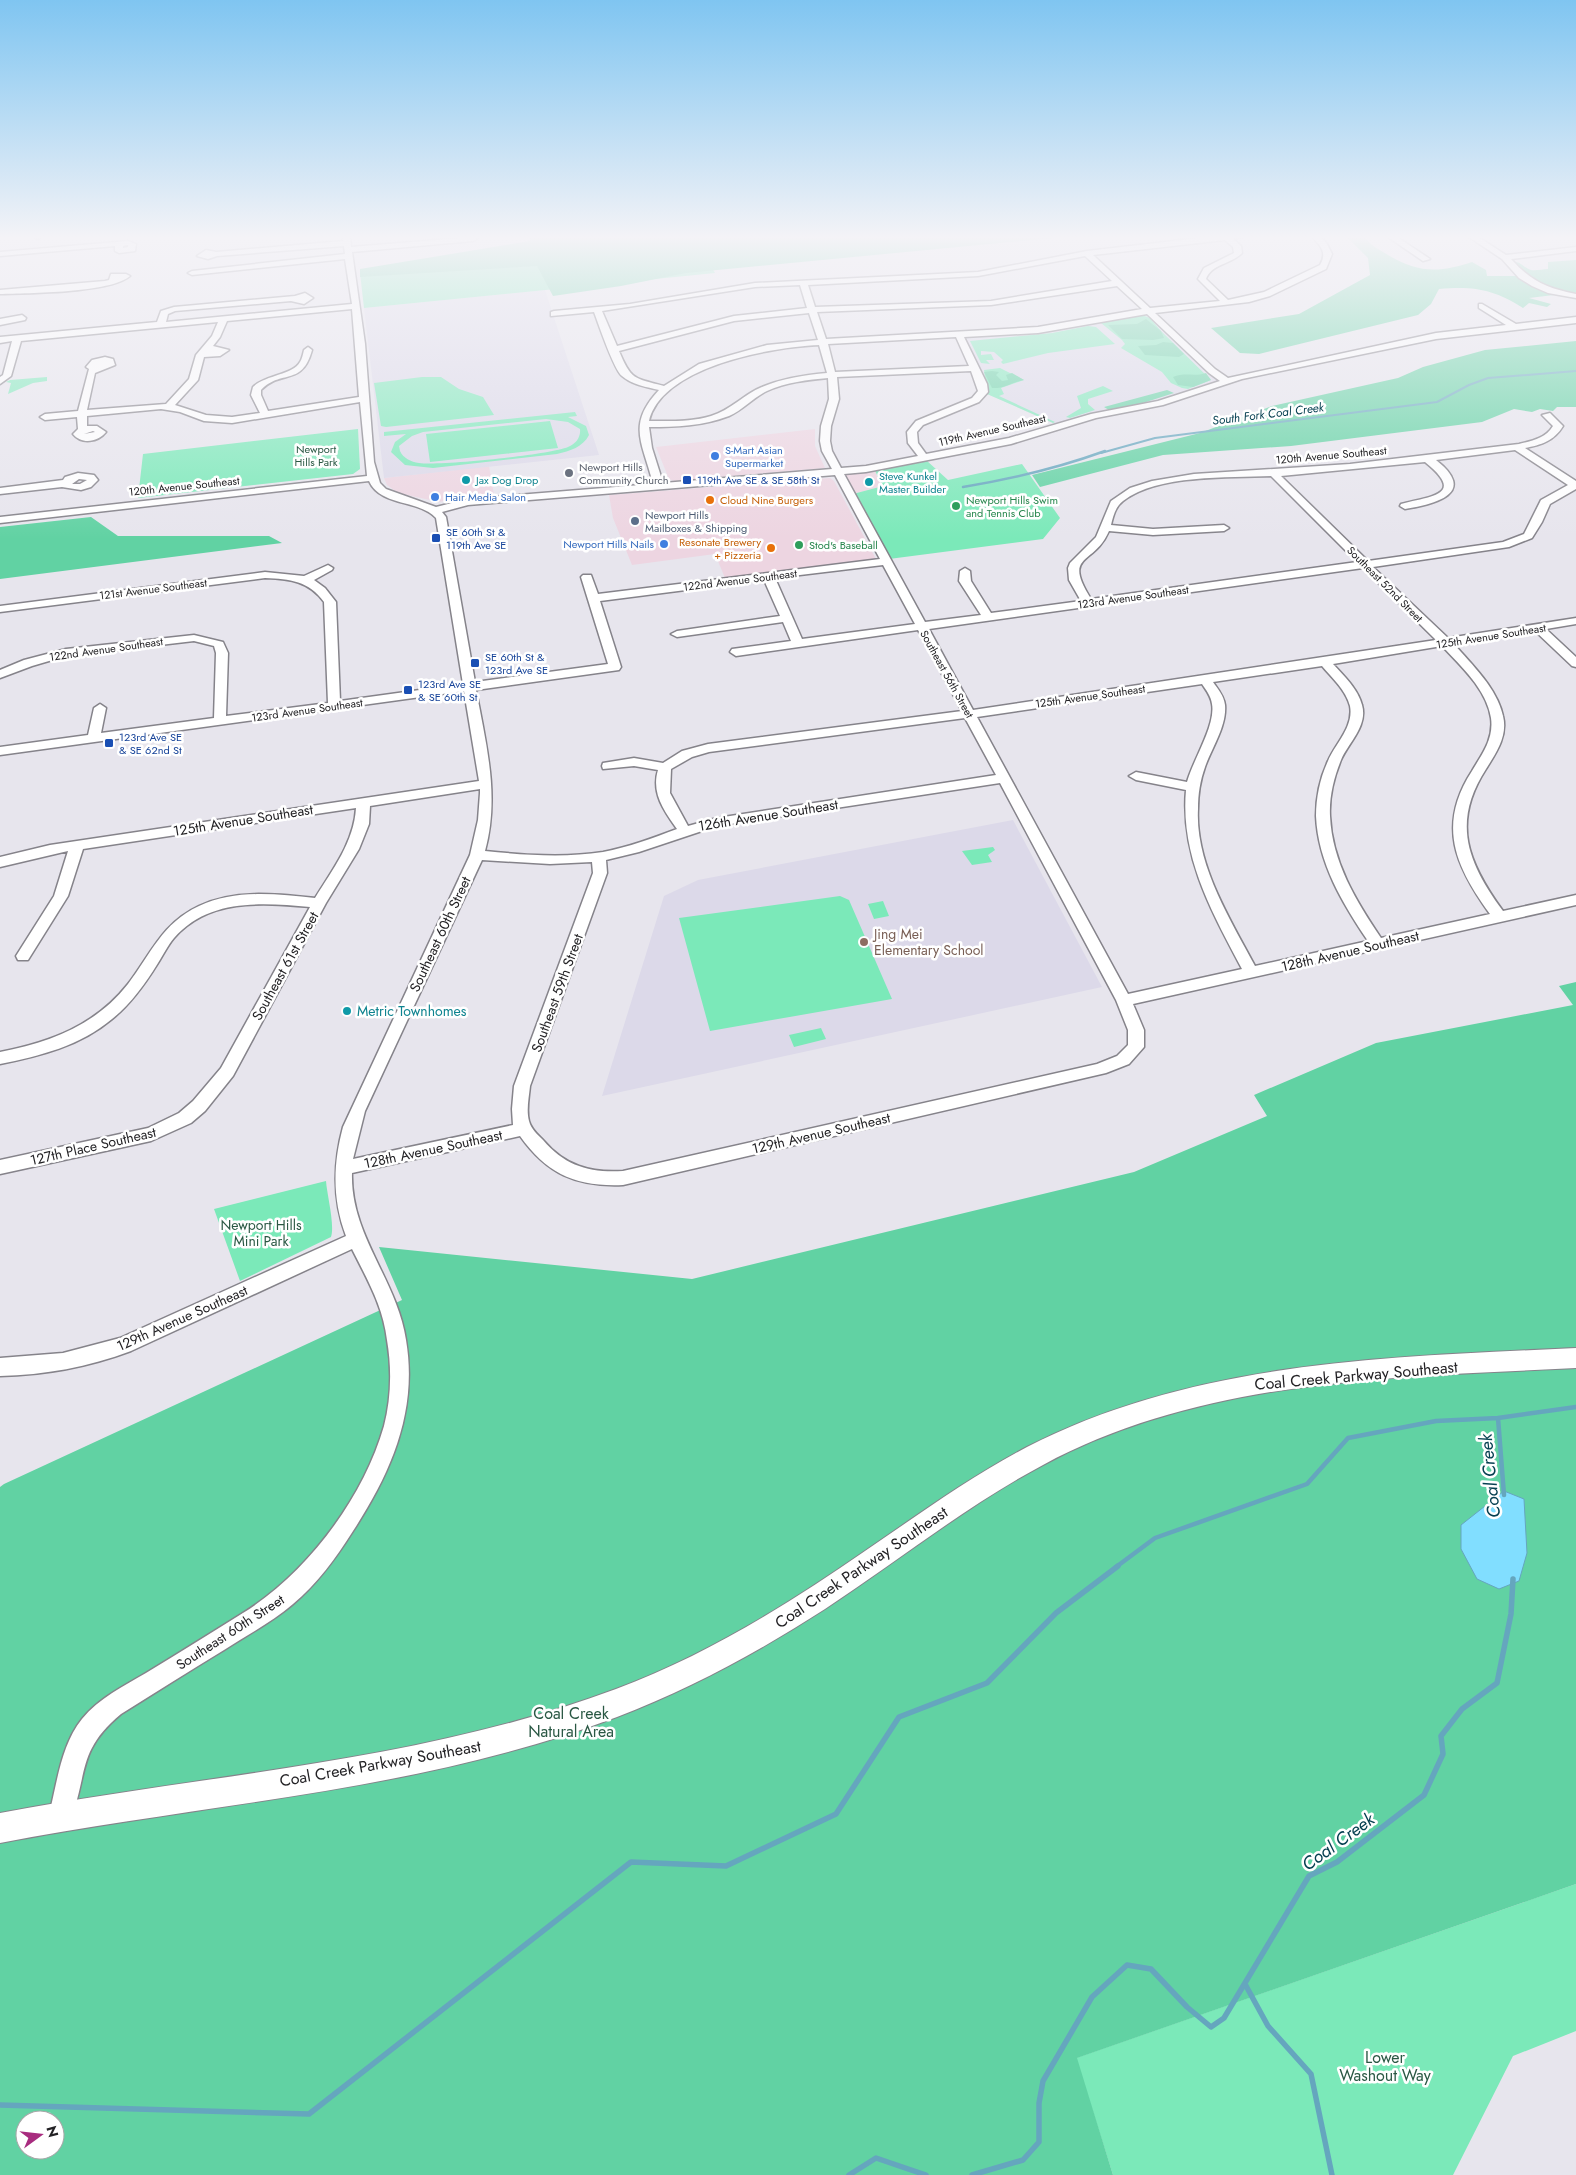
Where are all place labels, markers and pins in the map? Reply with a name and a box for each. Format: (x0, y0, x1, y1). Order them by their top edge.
place label: S-Mart Asian Supermarket (725, 442, 783, 471)
marker: S-Mart Asian Supermarket (709, 450, 721, 462)
place label: Newport Hills Community Church (579, 459, 669, 488)
marker: Newport Hills Community Church (563, 467, 575, 479)
place label: Steve Kunkel Master Builder (879, 468, 946, 497)
place label: Jax Dog Drop (474, 472, 538, 488)
place label: 119th Ave SE & SE 58th St (697, 472, 820, 488)
marker: Jax Dog Drop (460, 474, 472, 486)
marker: 119th Ave SE & SE 58th St (681, 474, 693, 486)
marker: Steve Kunkel Master Builder (863, 476, 875, 488)
place label: Hair Media Salon (445, 489, 526, 505)
marker: Hair Media Salon (429, 491, 441, 503)
place label: Cloud Nine Burgers (720, 492, 814, 508)
place label: Newport Hills Swim and Tennis Club (966, 492, 1058, 521)
marker: Cloud Nine Burgers (704, 494, 716, 506)
marker: Newport Hills Swim and Tennis Club (950, 500, 962, 512)
place label: Newport Hills Mailboxes & Shipping (645, 507, 747, 536)
marker: Newport Hills Mailboxes & Shipping (629, 515, 641, 527)
place label: SE 60th St & 119th Ave SE (446, 524, 506, 553)
marker: SE 60th St & 119th Ave SE (430, 532, 442, 544)
place label: Resonate Brewery + Pizzeria (679, 534, 761, 563)
place label: Newport Hills Nails (563, 536, 655, 552)
place label: Stod's Baseball (809, 537, 878, 553)
marker: Newport Hills Nails (658, 538, 670, 550)
marker: Stod's Baseball (793, 539, 805, 551)
marker: Resonate Brewery + Pizzeria (765, 542, 777, 554)
place label: SE 60th St & 123rd Ave SE (485, 649, 548, 678)
marker: SE 60th St & 123rd Ave SE (469, 657, 481, 669)
place label: 123rd Ave SE & SE 60th St (418, 676, 481, 705)
marker: 123rd Ave SE & SE 60th St (402, 684, 414, 696)
place label: 123rd Ave SE & SE 62nd St (119, 729, 182, 758)
marker: 123rd Ave SE & SE 62nd St (103, 737, 115, 749)
place label: Jing Mei Elementary School (872, 924, 984, 960)
marker: Jing Mei Elementary School (858, 936, 870, 948)
place label: Metric Townhomes (357, 1001, 467, 1021)
marker: Metric Townhomes (341, 1005, 353, 1017)

